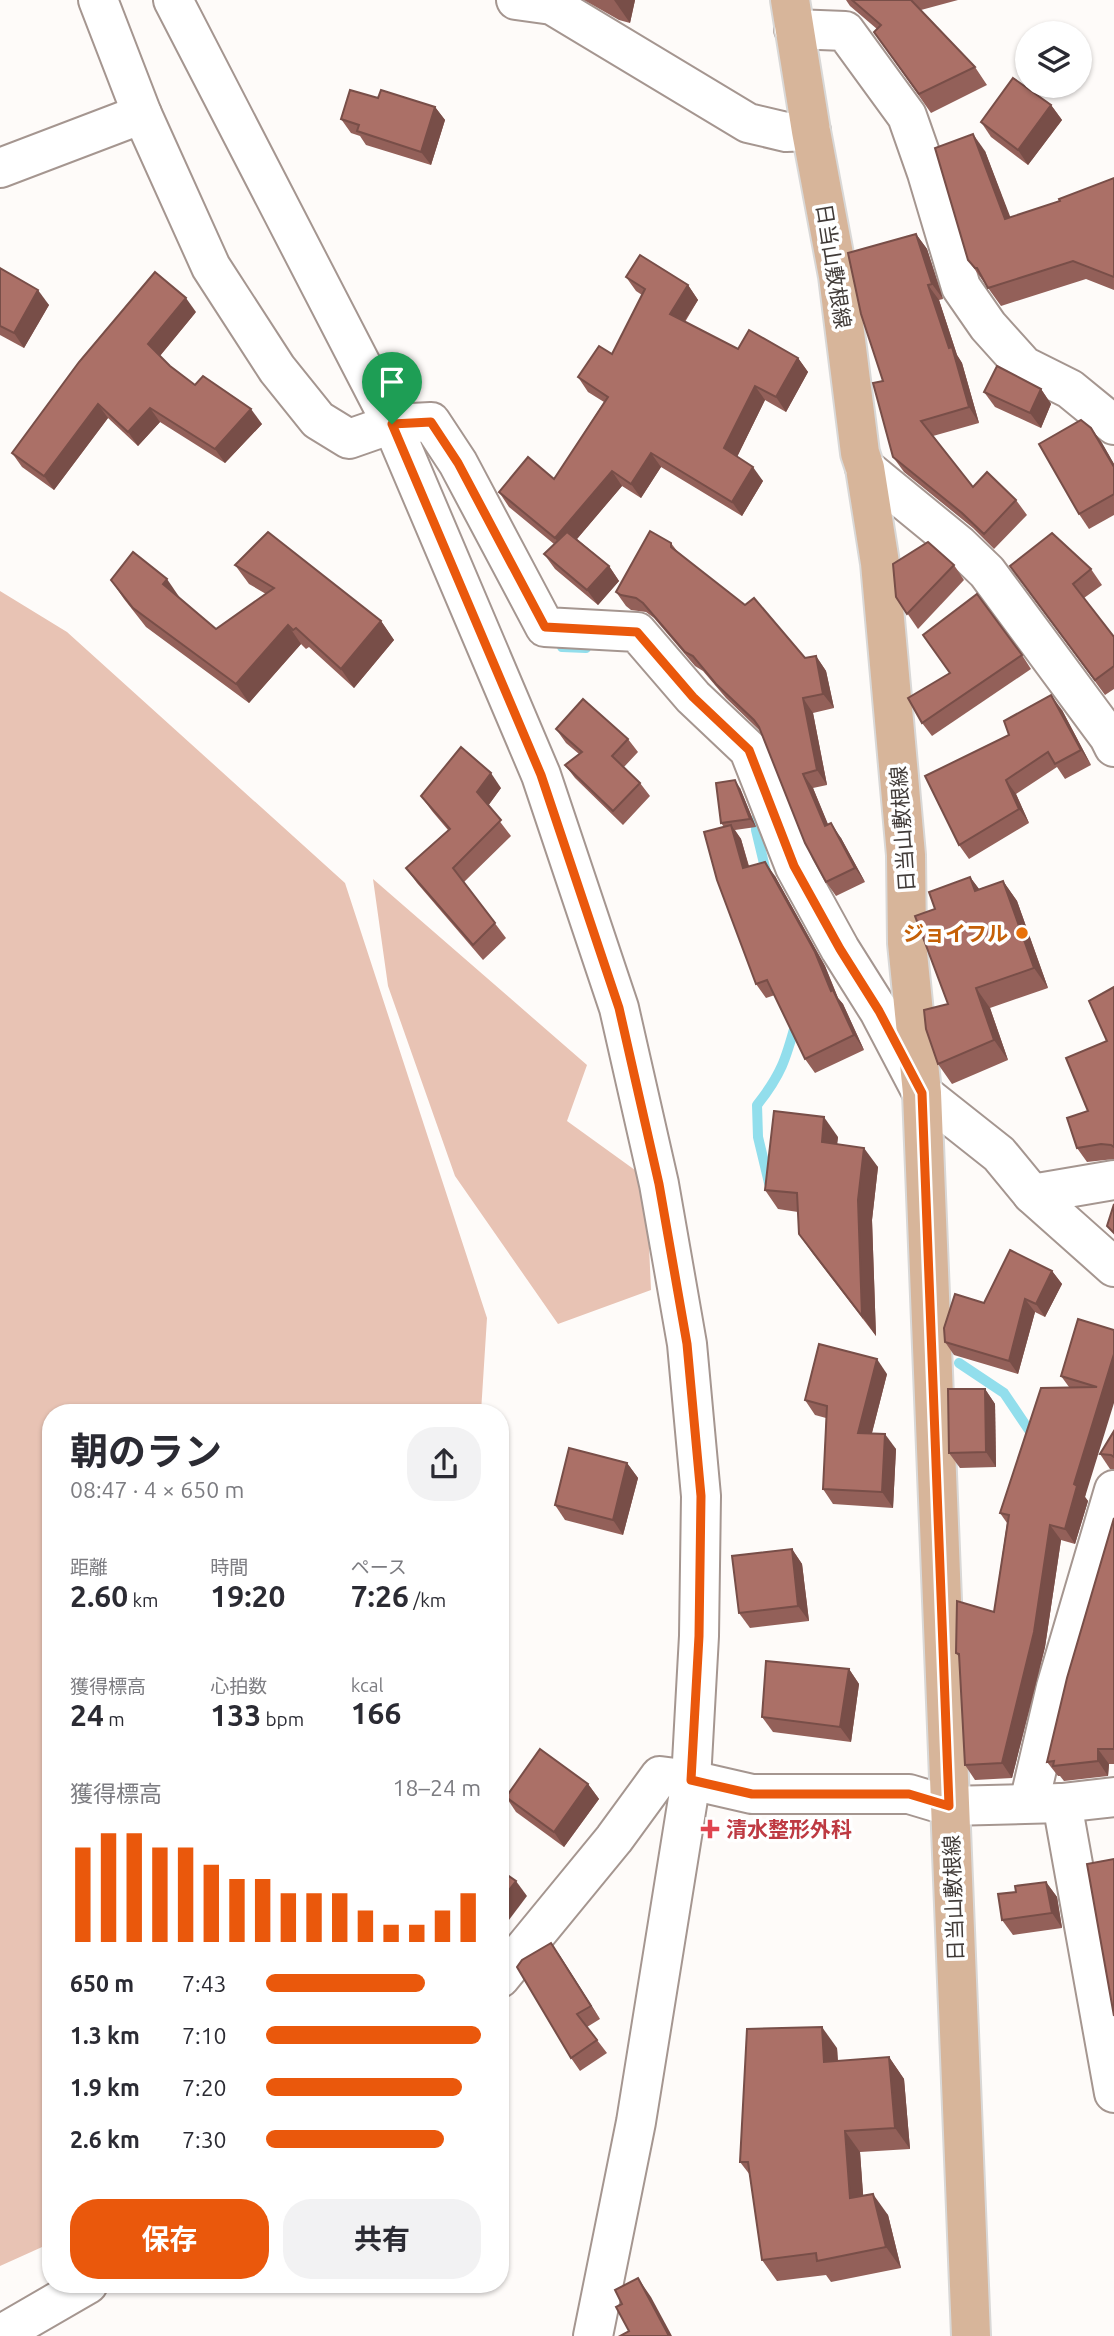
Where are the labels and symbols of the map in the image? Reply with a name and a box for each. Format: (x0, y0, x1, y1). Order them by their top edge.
street label: 日当山敷根線 (812, 202, 856, 330)
pin (362, 352, 422, 424)
street label: 日当山敷根線 (886, 765, 918, 893)
place label: ジョイフル (903, 921, 1008, 945)
marker: ジョイフル (1014, 925, 1030, 941)
place label: 清水整形外科 (726, 1817, 852, 1841)
marker: 清水整形外科 (700, 1819, 720, 1839)
street label: 日当山敷根線 (939, 1835, 967, 1961)

